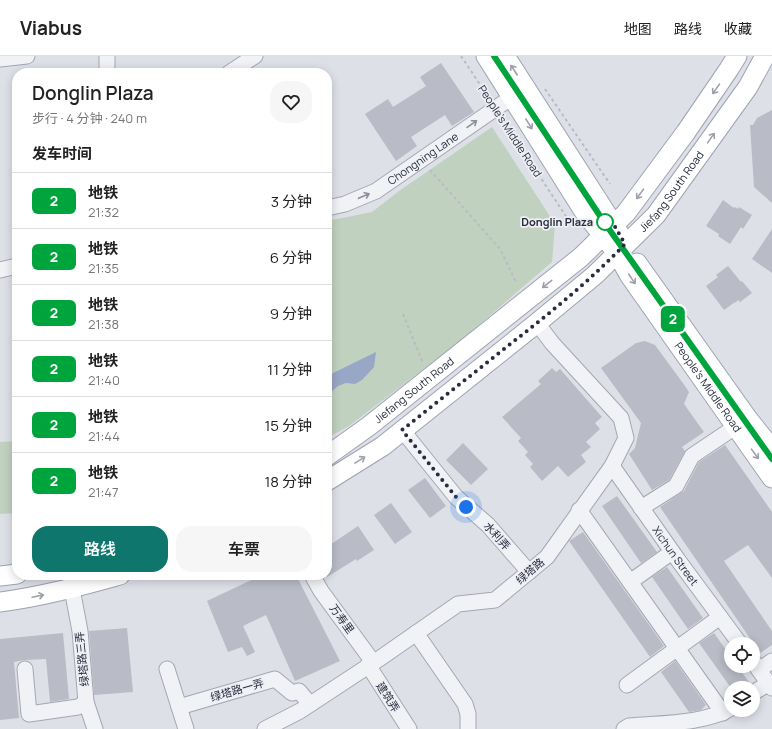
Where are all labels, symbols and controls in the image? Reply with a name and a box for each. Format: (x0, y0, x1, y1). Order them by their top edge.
text: Viabus (20, 15, 82, 41)
text: 地图 (624, 19, 652, 38)
text: 路线 (674, 19, 702, 38)
text: 收藏 (724, 19, 752, 38)
one-way arrow (510, 65, 518, 76)
text: Donglin Plaza (32, 80, 154, 106)
button: heart (270, 81, 312, 123)
street label: People's Middle Road (475, 82, 546, 180)
one-way arrow (712, 83, 720, 94)
text: 步行 · 4 分钟 · 240 m (32, 109, 147, 127)
one-way arrow (526, 118, 534, 130)
one-way arrow (466, 120, 477, 129)
street label: Chongning Lane (384, 128, 461, 188)
one-way arrow (707, 133, 715, 144)
text: 发车时间 (32, 143, 92, 164)
street label: Jiefang South Road (635, 148, 707, 235)
text: 地铁 (88, 182, 118, 203)
one-way arrow (636, 189, 644, 200)
text: 2 (50, 191, 58, 210)
text: 3 分钟 (271, 191, 312, 212)
one-way arrow (357, 192, 369, 199)
text: 21:32 (88, 203, 119, 221)
marker: Donglin Plaza (596, 213, 614, 231)
place label: Donglin Plaza (521, 214, 593, 229)
text: 地铁 (88, 238, 118, 259)
text: 2 (50, 247, 58, 266)
text: 6 分钟 (270, 247, 312, 268)
text: 21:35 (88, 259, 119, 277)
one-way arrow (628, 273, 636, 284)
one-way arrow (541, 280, 552, 288)
text: 地铁 (88, 294, 118, 315)
text: 2 (50, 303, 58, 322)
text: 9 分钟 (270, 303, 312, 324)
line badge: 2 (660, 306, 686, 332)
text: 2 (669, 309, 677, 328)
text: 21:38 (88, 315, 119, 333)
street label: People's Middle Road (672, 339, 745, 435)
text: 地铁 (88, 350, 118, 371)
street label: Jiefang South Road (370, 353, 457, 426)
text: 2 (50, 359, 58, 378)
text: 11 分钟 (267, 359, 312, 380)
text: 21:40 (88, 371, 120, 389)
text: 地铁 (88, 406, 118, 427)
text: 2 (50, 415, 58, 434)
text: 15 分钟 (264, 415, 312, 436)
text: 21:44 (88, 427, 120, 445)
one-way arrow (751, 449, 759, 460)
one-way arrow (354, 456, 366, 464)
text: 地铁 (88, 462, 118, 483)
text: 2 (50, 471, 58, 490)
text: 18 分钟 (264, 471, 312, 492)
text: 21:47 (88, 483, 119, 501)
your location (456, 497, 476, 517)
street label: 水利弄 (481, 518, 514, 553)
street label: Xichun Street (650, 523, 702, 588)
button: 路线 (32, 526, 168, 572)
button: 车票 (176, 526, 312, 572)
street label: 绿塔路 (512, 554, 547, 587)
one-way arrow (32, 591, 45, 599)
street label: 万寿里 (327, 601, 358, 636)
street label: 绿塔路三弄 (71, 631, 92, 687)
map controls (724, 637, 760, 717)
button: locate (724, 637, 760, 673)
street label: 绿塔路一弄 (208, 675, 265, 704)
street label: 建筑弄 (373, 679, 404, 715)
button: layers (724, 681, 760, 717)

